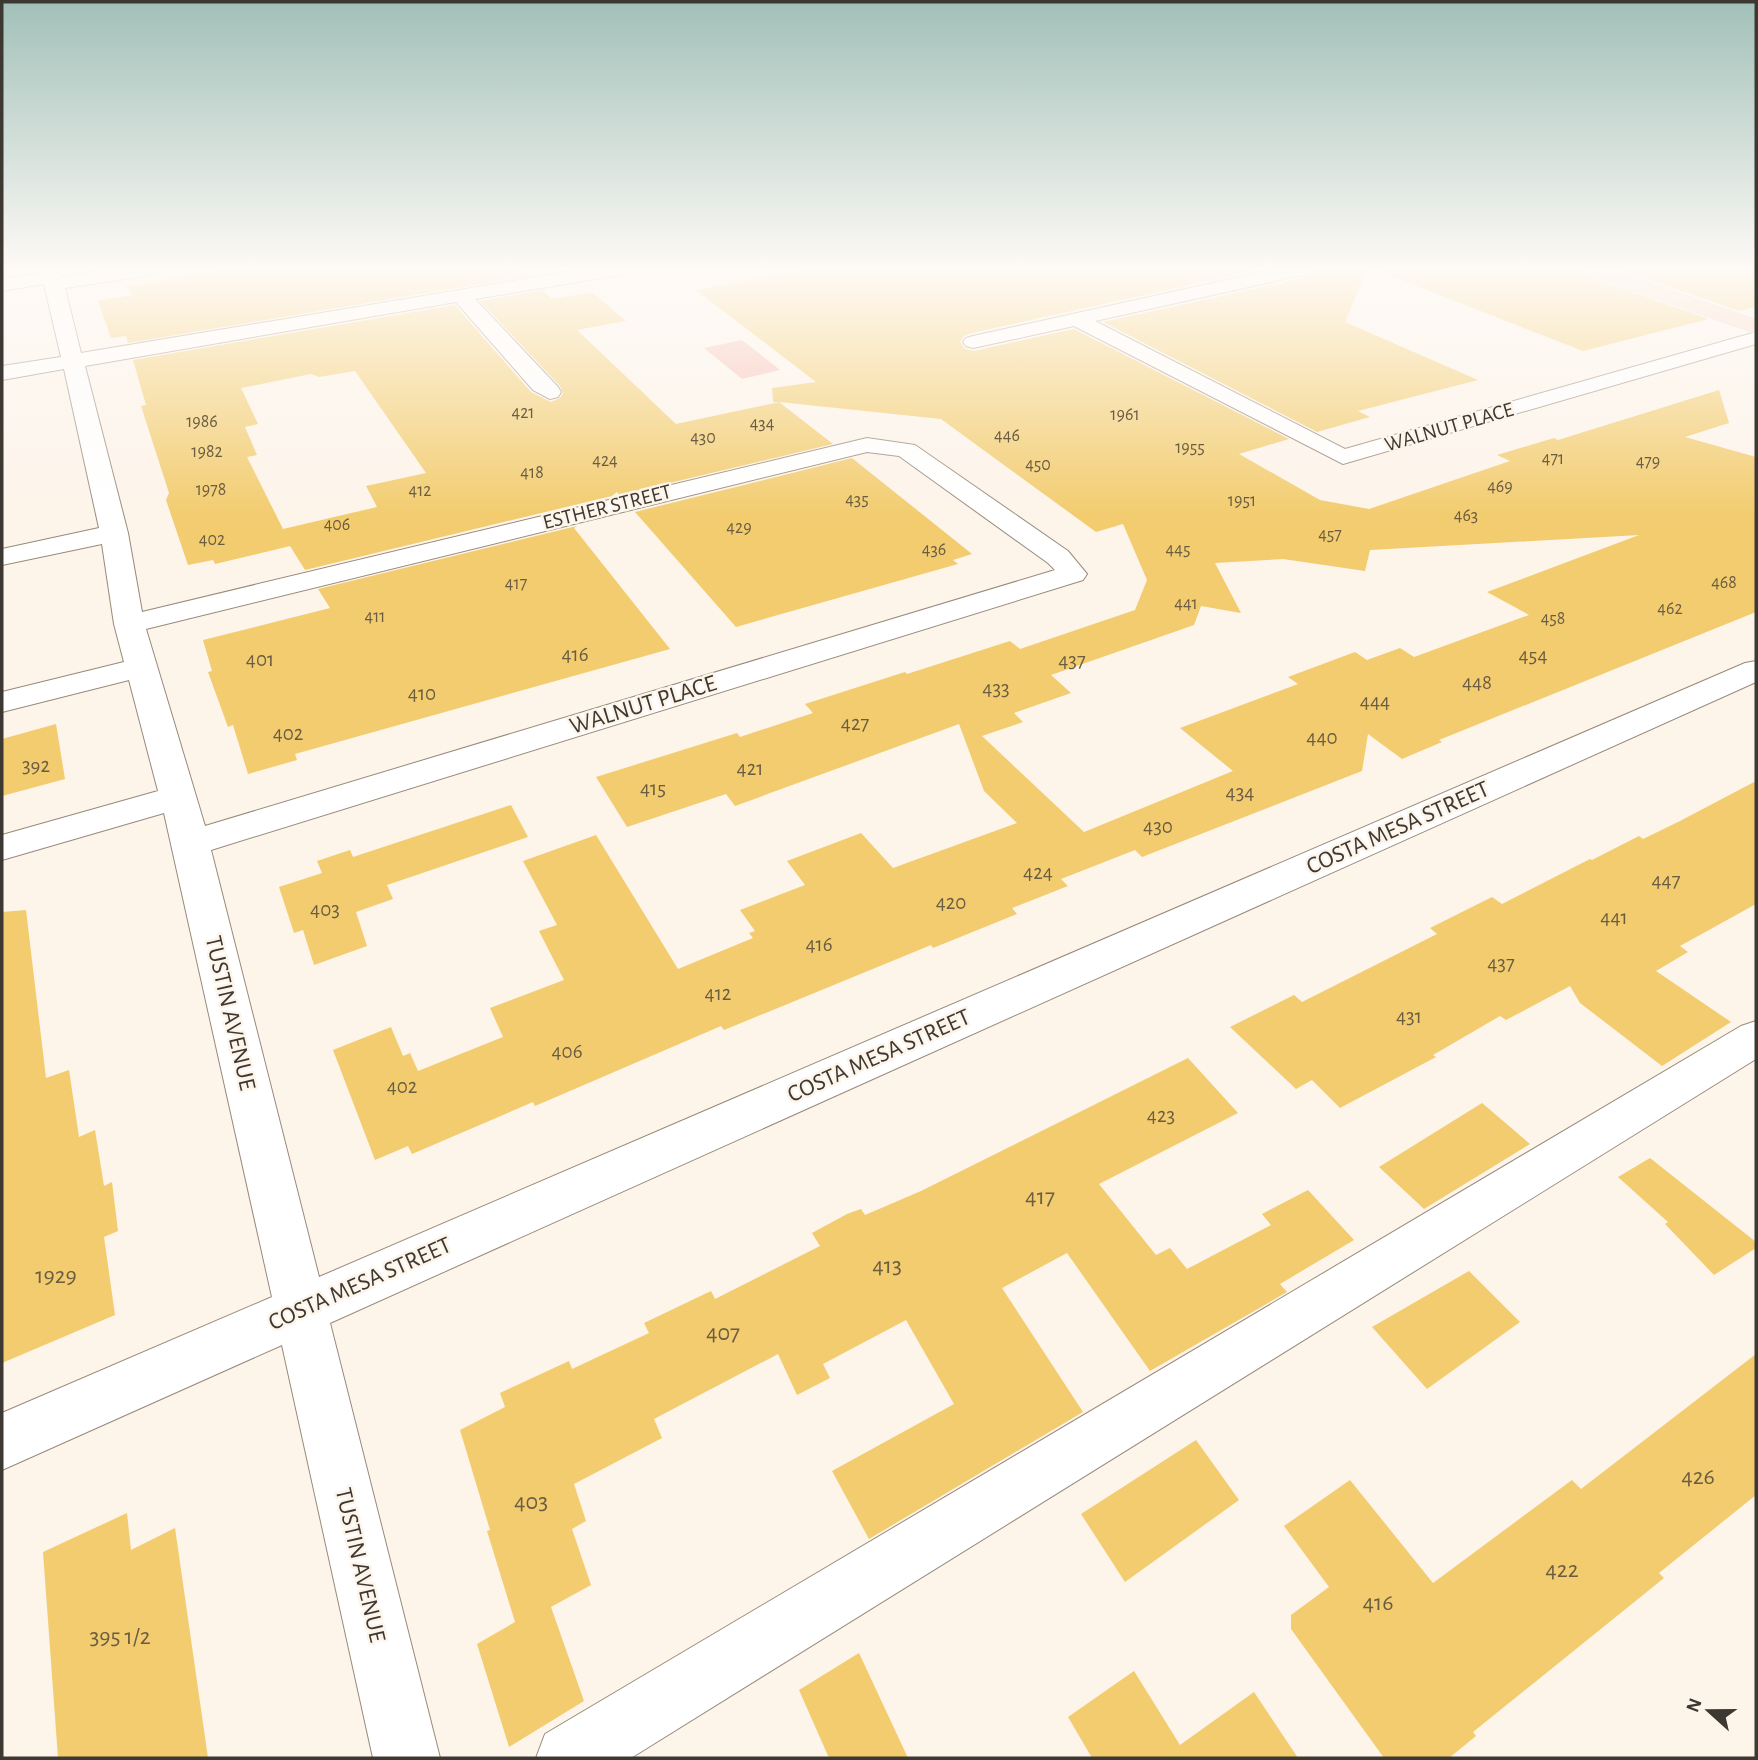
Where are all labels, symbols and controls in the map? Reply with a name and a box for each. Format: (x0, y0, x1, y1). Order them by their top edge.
street label: WALNUT PLACE (1382, 399, 1516, 455)
house number: 421 (511, 404, 535, 422)
house number: 1961 (1110, 406, 1140, 424)
house number: 1986 (186, 413, 218, 431)
house number: 434 (750, 415, 775, 433)
house number: 446 (994, 427, 1020, 445)
house number: 430 (690, 429, 716, 447)
house number: 1955 (1175, 439, 1205, 457)
house number: 1982 (191, 443, 223, 461)
house number: 471 (1542, 450, 1564, 468)
house number: 424 (592, 452, 618, 470)
house number: 479 (1636, 453, 1660, 471)
house number: 450 (1025, 456, 1051, 474)
house number: 418 (520, 464, 544, 482)
house number: 469 (1487, 478, 1513, 496)
house number: 1978 (196, 481, 226, 499)
street label: ESTHER STREET (541, 481, 673, 533)
house number: 412 (408, 482, 432, 500)
house number: 435 (845, 491, 869, 509)
house number: 1951 (1228, 492, 1256, 510)
house number: 463 (1454, 507, 1478, 525)
house number: 406 (324, 516, 350, 534)
house number: 429 (726, 519, 752, 537)
house number: 457 (1318, 526, 1342, 544)
house number: 402 (199, 531, 225, 549)
house number: 436 (922, 541, 946, 559)
house number: 445 (1166, 541, 1190, 559)
house number: 468 (1711, 574, 1737, 592)
house number: 417 (505, 575, 527, 593)
house number: 441 (1174, 595, 1198, 613)
house number: 462 (1657, 600, 1683, 618)
house number: 411 (364, 608, 386, 626)
house number: 458 (1541, 610, 1565, 628)
house number: 416 (561, 644, 589, 665)
house number: 454 (1519, 645, 1547, 666)
house number: 401 (246, 649, 274, 670)
house number: 437 (1058, 650, 1086, 671)
street label: WALNUT PLACE (567, 671, 720, 739)
house number: 448 (1462, 672, 1492, 693)
house number: 433 (982, 678, 1010, 699)
house number: 410 (408, 683, 436, 704)
house number: 444 (1360, 691, 1390, 712)
house number: 427 (841, 713, 869, 734)
house number: 402 (273, 723, 303, 744)
house number: 440 (1306, 727, 1338, 748)
house number: 392 (22, 755, 50, 776)
house number: 421 (737, 758, 763, 779)
street label: COSTA MESA STREET (1303, 777, 1493, 879)
house number: 415 (640, 778, 666, 799)
house number: 434 (1226, 782, 1254, 803)
house number: 430 (1143, 816, 1173, 837)
house number: 424 (1023, 862, 1053, 883)
house number: 447 (1652, 870, 1681, 891)
house number: 420 (936, 892, 966, 913)
house number: 403 (310, 899, 340, 920)
house number: 441 (1600, 907, 1628, 928)
street label: TUSTIN AVENUE (201, 933, 260, 1093)
house number: 416 (805, 934, 833, 955)
house number: 437 (1487, 953, 1515, 974)
house number: 412 (705, 983, 731, 1004)
street label: COSTA MESA STREET (784, 1005, 974, 1107)
house number: 431 (1396, 1006, 1422, 1027)
house number: 406 (551, 1041, 583, 1062)
house number: 402 (387, 1076, 417, 1097)
house number: 423 (1147, 1105, 1175, 1126)
house number: 417 (1025, 1185, 1055, 1209)
street label: COSTA MESA STREET (265, 1233, 455, 1335)
house number: 413 (872, 1254, 902, 1278)
house number: 1929 (35, 1264, 77, 1288)
house number: 407 (706, 1321, 740, 1345)
house number: 426 (1681, 1465, 1715, 1489)
street label: TUSTIN AVENUE (331, 1485, 390, 1645)
house number: 403 (514, 1490, 548, 1514)
house number: 422 (1545, 1558, 1579, 1582)
house number: 416 (1362, 1591, 1394, 1615)
house number: 395 1/2 (89, 1625, 151, 1649)
north arrow (1674, 1676, 1744, 1746)
text: N (1683, 1696, 1706, 1715)

